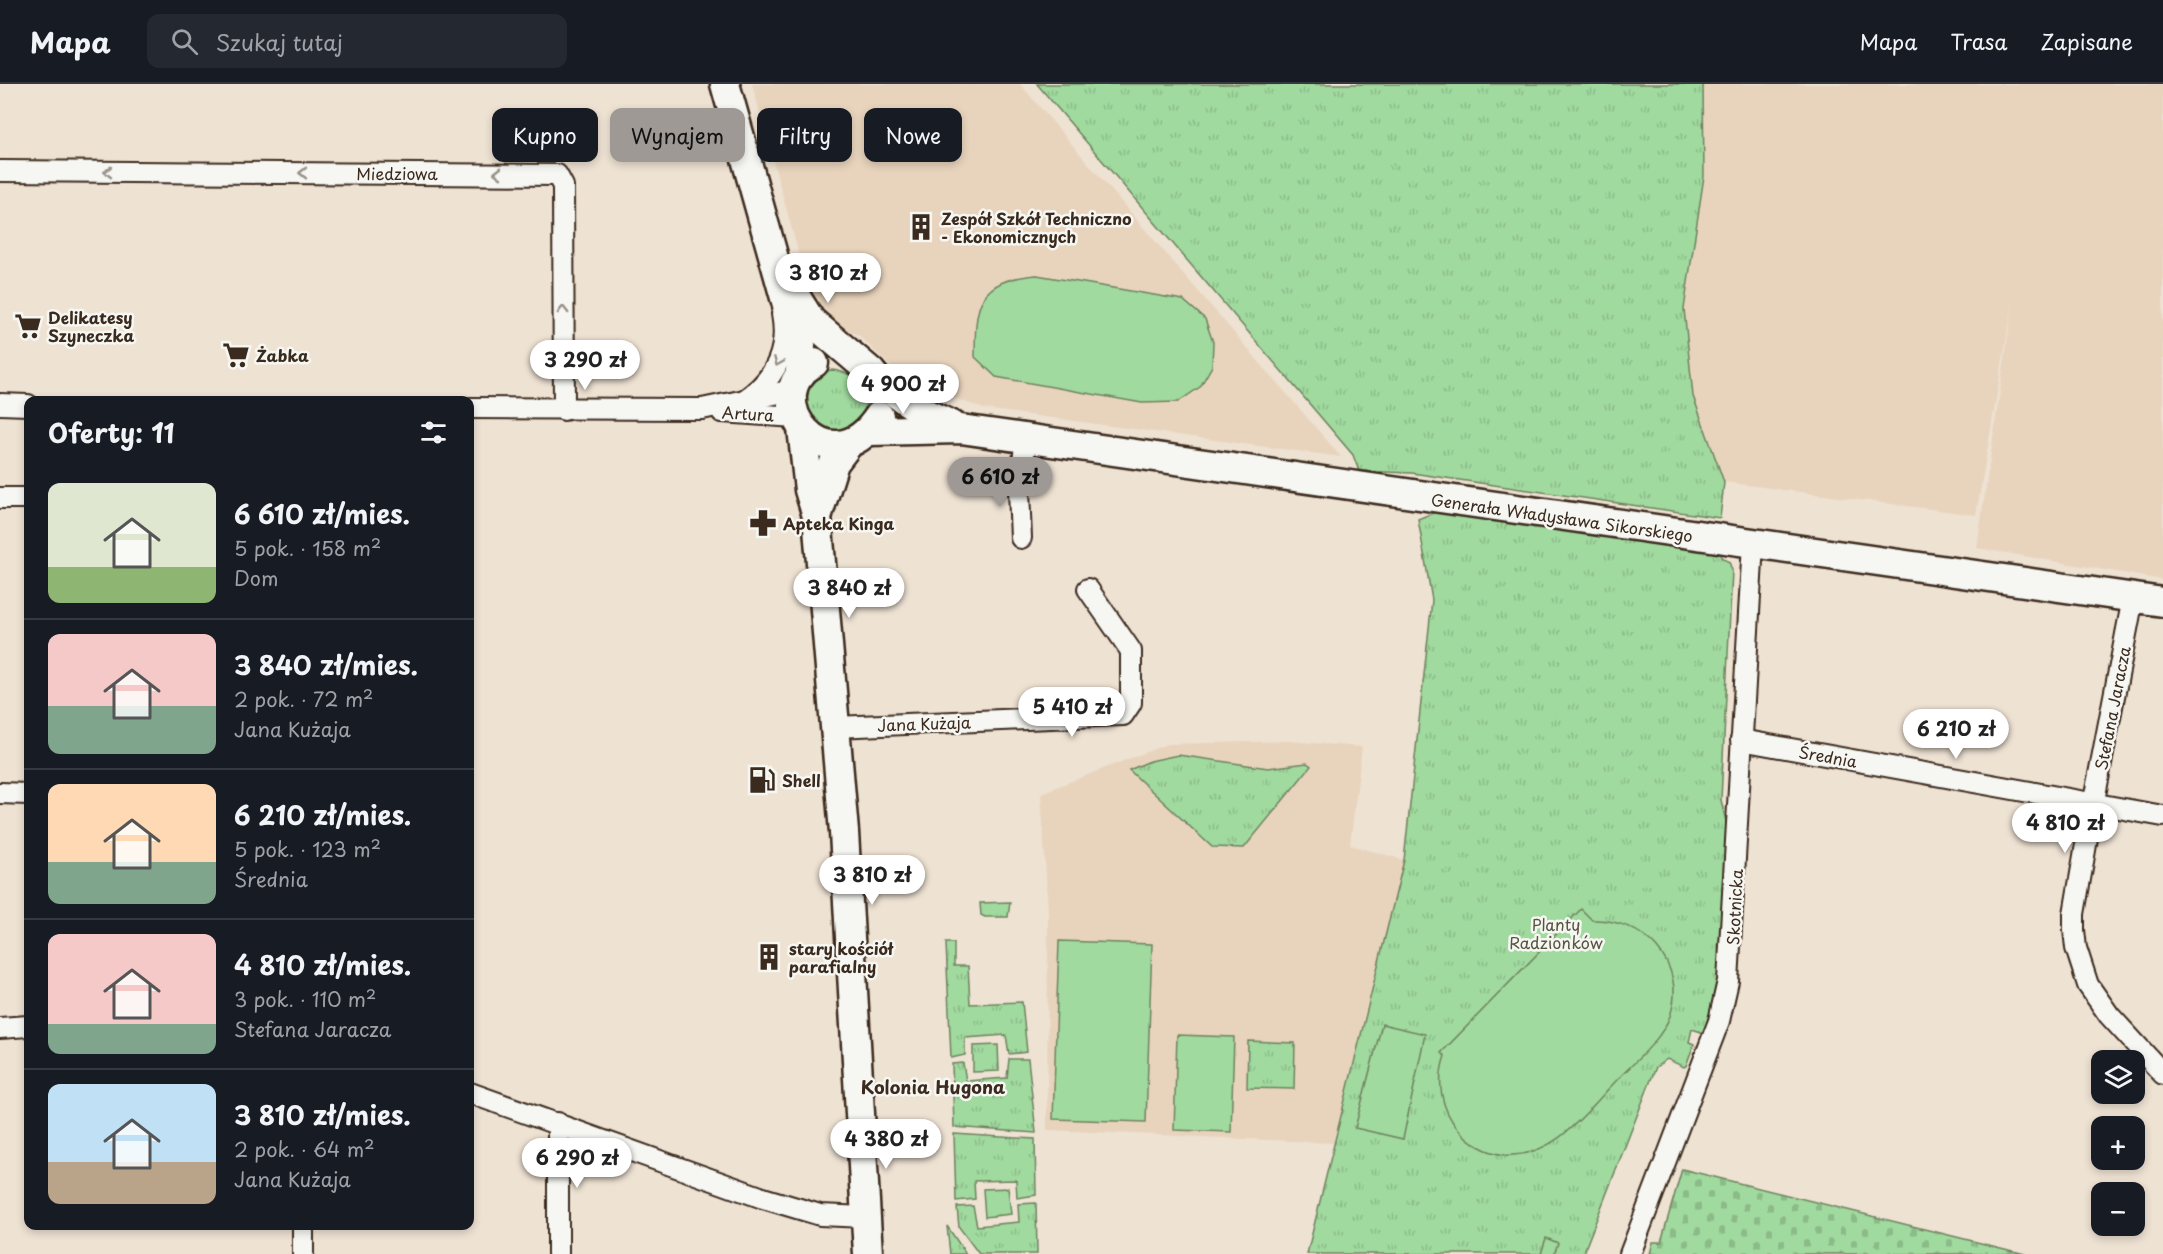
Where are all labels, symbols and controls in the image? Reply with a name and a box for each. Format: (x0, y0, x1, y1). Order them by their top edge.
search box (147, 14, 567, 68)
text: Mapa (30, 20, 111, 63)
icon: search (168, 25, 201, 58)
text: Szukaj tutaj (216, 25, 343, 58)
text: Mapa (1860, 25, 1917, 57)
text: Trasa (1950, 25, 2007, 57)
text: Zapisane (2040, 25, 2133, 57)
chip: Kupno (492, 108, 598, 162)
chip: Wynajem (610, 108, 745, 162)
chip: Filtry (757, 108, 852, 162)
chip: Nowe (864, 108, 962, 162)
street label: Miedziowa (356, 161, 438, 185)
one-way arrow (104, 166, 113, 178)
one-way arrow (299, 167, 308, 179)
one-way arrow (494, 167, 503, 180)
place label: Zespół Szkół Techniczno - Ekonomicznych (941, 206, 1132, 248)
building icon: Zespół Szkół Techniczno - Ekonomicznych (906, 212, 936, 242)
pin: 3 810 zł (766, 253, 890, 304)
text: 3 810 zł (789, 257, 867, 287)
place label: Delikatesy Szyneczka (48, 305, 134, 347)
one-way arrow (557, 305, 569, 314)
supermarket icon: Delikatesy Szyneczka (13, 311, 43, 341)
supermarket icon: Żabka (221, 340, 251, 370)
pin: 3 290 zł (523, 340, 647, 391)
place label: Żabka (256, 343, 309, 367)
text: 3 290 zł (544, 344, 626, 374)
one-way arrow (773, 356, 785, 367)
pin: 4 900 zł (841, 364, 965, 415)
text: 4 900 zł (861, 368, 945, 398)
street label: Artura (721, 399, 775, 427)
text: Oferty: 11 (48, 413, 175, 452)
icon: filters (417, 416, 450, 449)
pin: 6 610 zł (938, 457, 1062, 508)
text: 6 610 zł (961, 461, 1039, 491)
street label: Generała Władysława Sikorskiego (1430, 487, 1694, 547)
text: 6 610 zł/mies. (234, 494, 410, 533)
icon: home (96, 507, 168, 579)
pharmacy icon: Apteka Kinga (748, 508, 778, 538)
place label: Apteka Kinga (783, 511, 894, 535)
text: 5 pok. · 158 m² (234, 533, 381, 563)
text: Dom (234, 563, 278, 593)
pin: 3 840 zł (787, 568, 911, 619)
text: 3 840 zł (807, 572, 891, 602)
street label: Stefana Jaracza (2088, 644, 2136, 772)
text: 3 840 zł/mies. (234, 645, 418, 684)
icon: home (96, 658, 168, 730)
text: 2 pok. · 72 m² (234, 684, 373, 714)
pin: 5 410 zł (1010, 687, 1134, 738)
text: 5 410 zł (1032, 691, 1112, 721)
street label: Jana Kużaja (877, 709, 971, 737)
pin: 6 210 zł (1894, 709, 2018, 760)
text: 6 210 zł (1917, 713, 1995, 743)
text: Jana Kużaja (234, 714, 351, 744)
street label: Średnia (1797, 739, 1859, 773)
fuel station icon: Shell (747, 765, 777, 795)
place label: Shell (782, 768, 821, 792)
text: 6 210 zł/mies. (234, 795, 411, 834)
pin: 4 810 zł (2003, 803, 2127, 854)
text: 4 810 zł (2026, 807, 2104, 837)
icon: home (96, 808, 168, 880)
text: 5 pok. · 123 m² (234, 834, 381, 864)
pin: 3 810 zł (810, 855, 934, 906)
text: 3 810 zł (833, 859, 911, 889)
text: Średnia (234, 864, 308, 894)
street label: Skotnicka (1720, 868, 1748, 946)
park label: Planty Radzionków (1509, 912, 1603, 954)
place label: stary kościół parafialny (789, 936, 895, 978)
building icon: stary kościół parafialny (754, 942, 784, 972)
text: 4 810 zł/mies. (234, 945, 411, 984)
icon: home (96, 958, 168, 1030)
text: 3 pok. · 110 m² (234, 984, 376, 1014)
text: Stefana Jaracza (234, 1014, 391, 1044)
map controls (2091, 1050, 2145, 1236)
button: layers (2091, 1050, 2145, 1104)
district label: Kolonia Hugona (861, 1073, 1005, 1100)
text: 3 810 zł/mies. (234, 1095, 411, 1134)
icon: home (96, 1108, 168, 1180)
button: + (2091, 1116, 2145, 1170)
pin: 4 380 zł (824, 1119, 948, 1170)
text: 4 380 zł (844, 1123, 928, 1153)
text: 2 pok. · 64 m² (234, 1134, 375, 1164)
pin: 6 290 zł (515, 1138, 639, 1189)
text: 6 290 zł (536, 1142, 618, 1172)
text: Jana Kużaja (234, 1164, 351, 1194)
button: − (2091, 1182, 2145, 1236)

